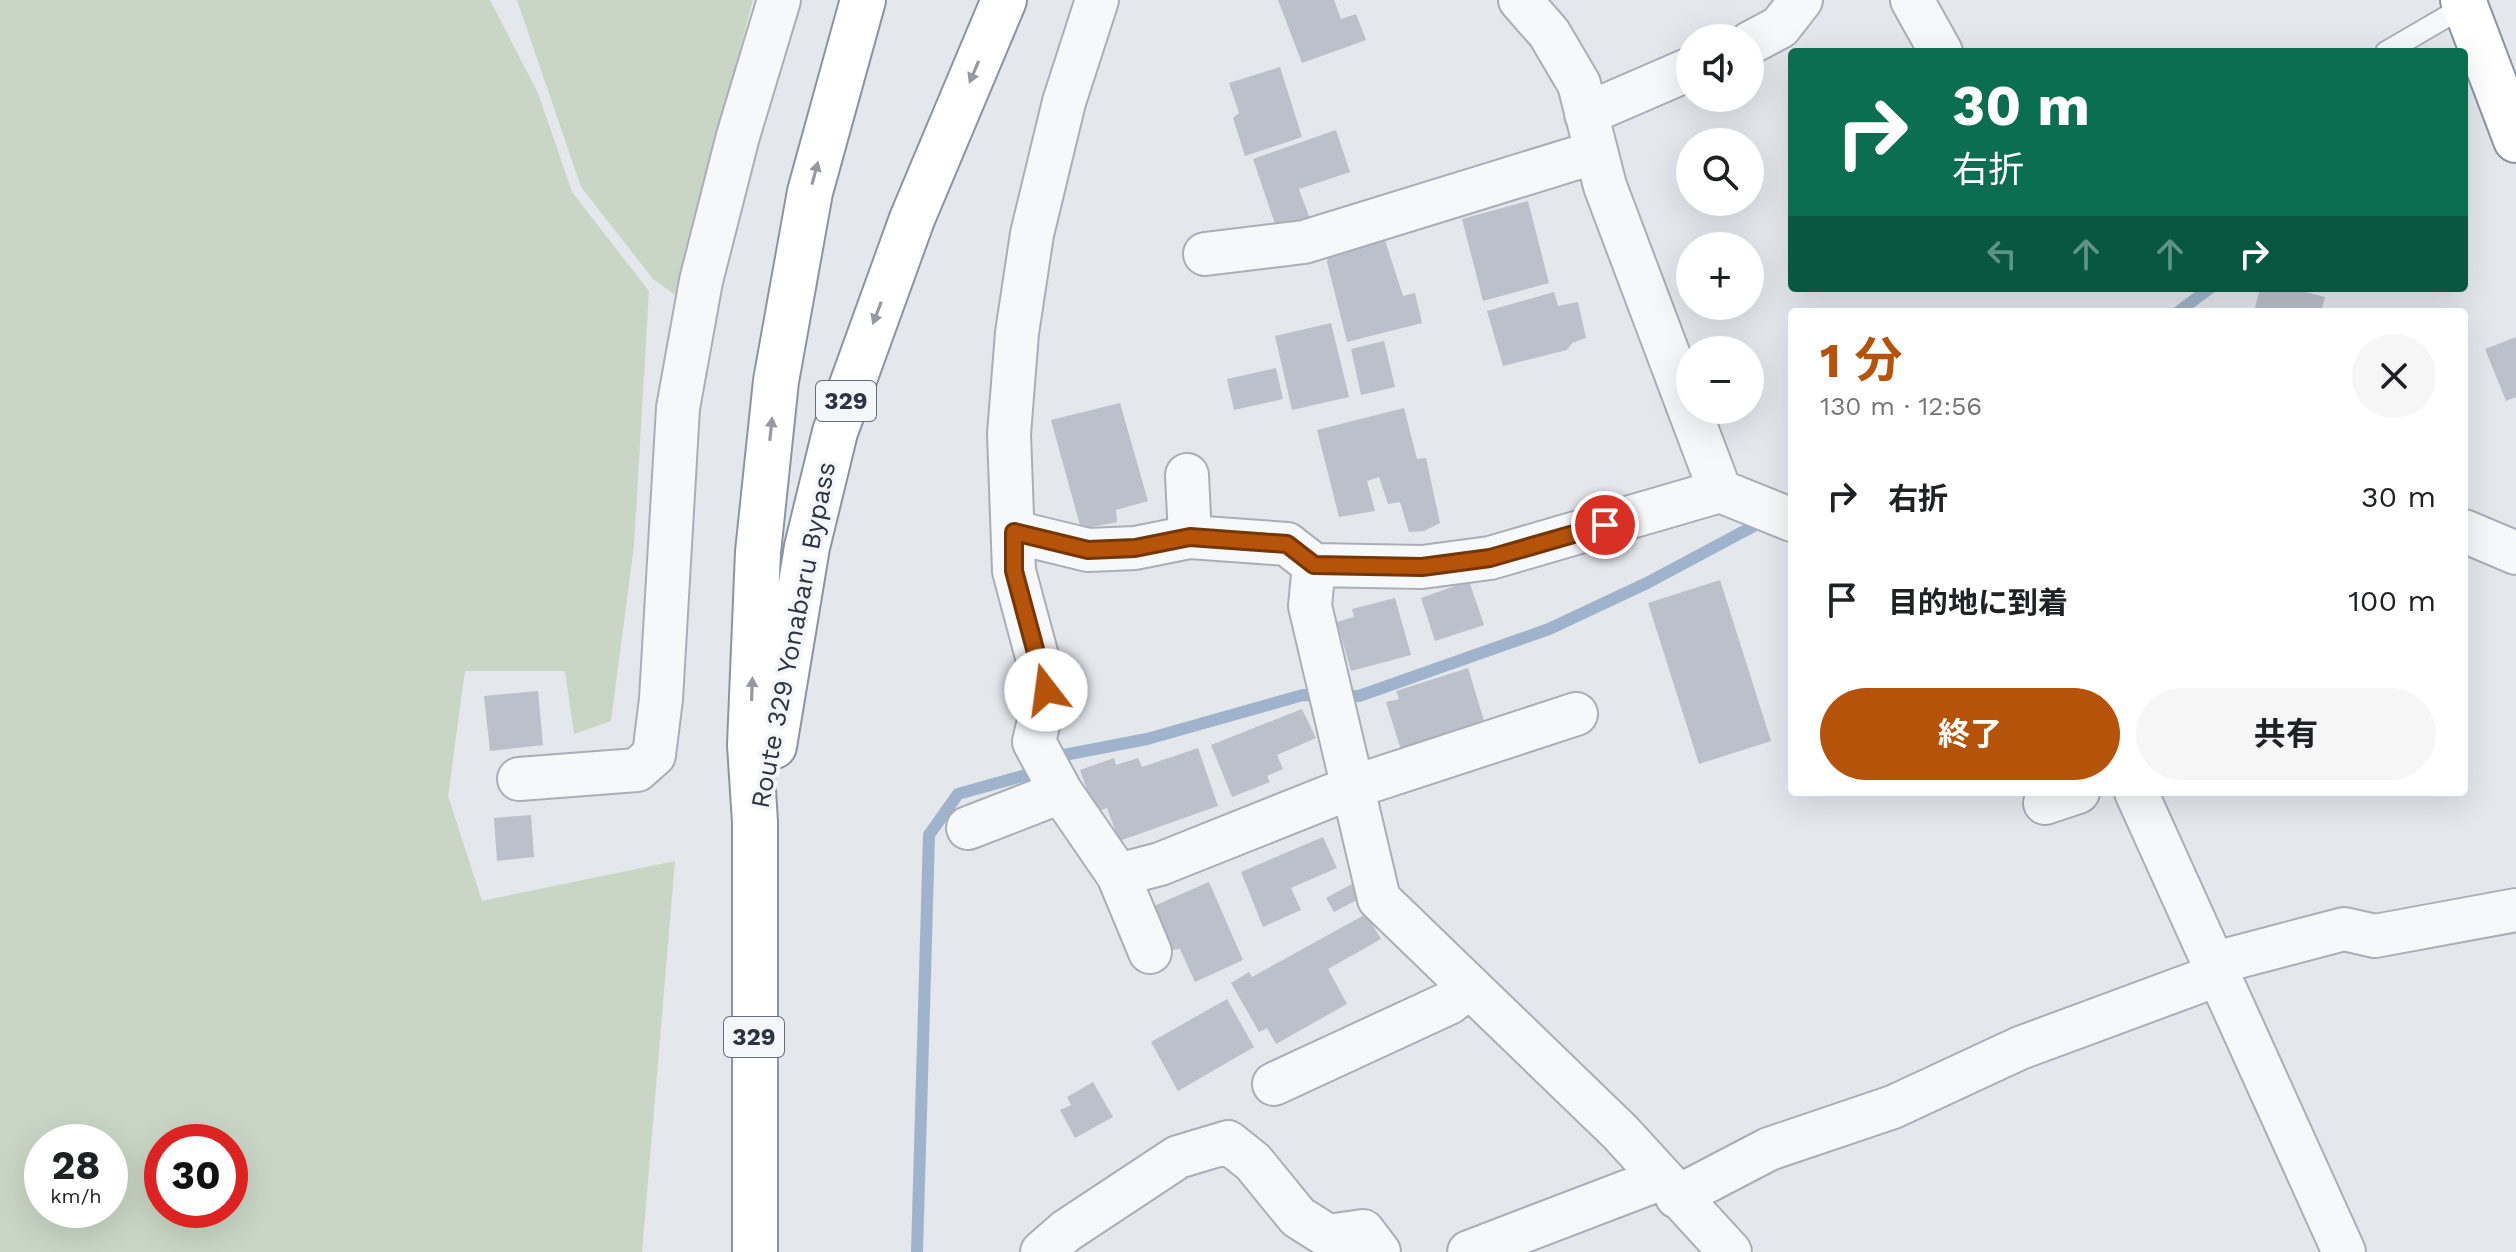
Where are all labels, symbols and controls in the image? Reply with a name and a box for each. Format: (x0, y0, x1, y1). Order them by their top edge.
map controls (1676, 24, 1764, 424)
button: sound (1676, 24, 1764, 112)
one-way arrow (967, 60, 980, 84)
text: 30 m (1952, 73, 2090, 139)
icon: right (1820, 80, 1924, 184)
button: search (1676, 128, 1764, 216)
text: 右折 (1952, 149, 2024, 191)
one-way arrow (809, 161, 821, 186)
button: + (1676, 232, 1764, 320)
icon: left (1980, 232, 2024, 276)
icon: ahead (2064, 232, 2108, 276)
icon: ahead (2148, 232, 2192, 276)
icon: right (2232, 232, 2276, 276)
one-way arrow (870, 301, 883, 325)
text: 1 分 (1820, 332, 1902, 389)
button: close (2352, 334, 2436, 418)
button: − (1676, 336, 1764, 424)
road number: 329 (816, 381, 876, 421)
text: 130 m · 12:56 (1820, 391, 1982, 421)
one-way arrow (765, 416, 778, 441)
street label: Route 329 Yonabaru Bypass (745, 459, 841, 811)
icon: right (1820, 474, 1864, 518)
text: 30 m (2361, 479, 2436, 514)
text: 右折 (1888, 481, 1948, 516)
pin (1571, 491, 1639, 559)
icon: arrive (1583, 503, 1627, 547)
icon: arrive (1820, 578, 1864, 622)
text: 100 m (2348, 583, 2436, 618)
text: 目的地に到着 (1888, 585, 2068, 620)
position arrow (1004, 648, 1088, 732)
one-way arrow (746, 676, 759, 701)
button: 終了 (1820, 688, 2120, 780)
button: 共有 (2136, 688, 2436, 780)
road number: 329 (724, 1017, 784, 1057)
speed limit sign: 30 (144, 1124, 248, 1228)
text: 28 (52, 1142, 100, 1189)
text: km/h (50, 1184, 102, 1208)

